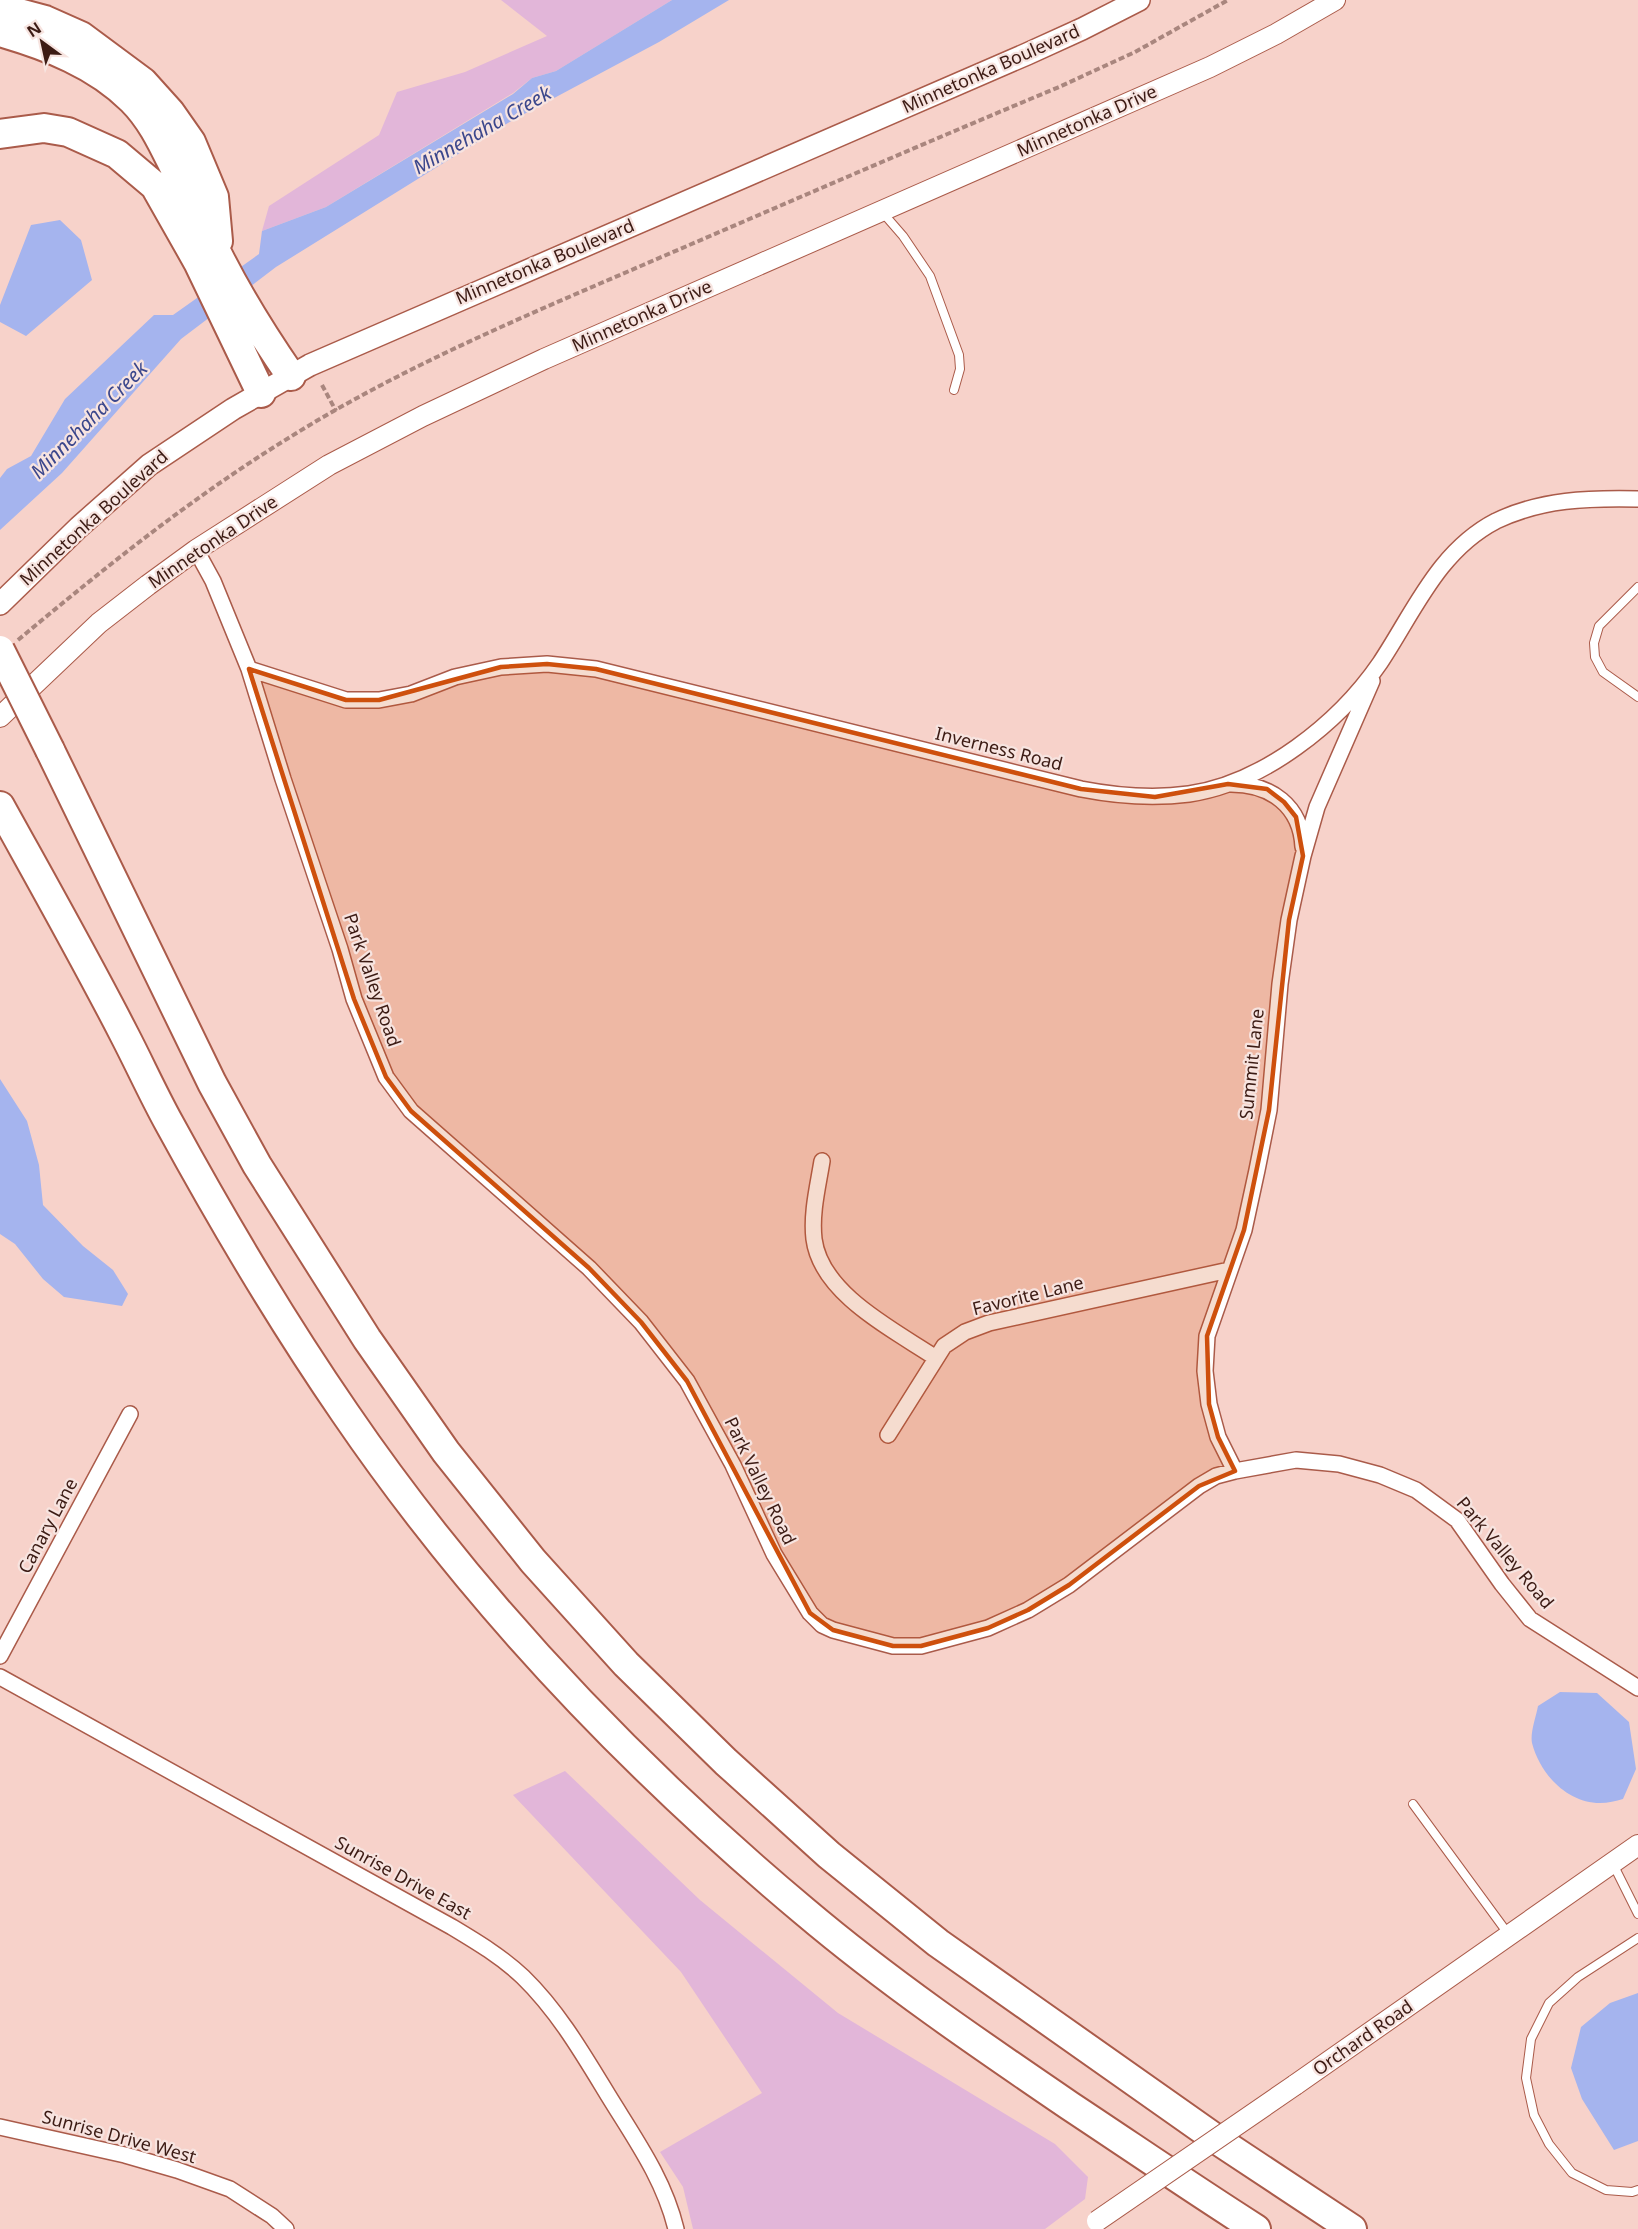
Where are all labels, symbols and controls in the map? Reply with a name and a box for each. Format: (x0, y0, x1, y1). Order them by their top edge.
north arrow (12, 12, 72, 72)
text: N (22, 17, 45, 42)
street label: Minnetonka Boulevard (898, 18, 1083, 118)
water label: Minnehaha Creek (408, 78, 557, 180)
street label: Minnetonka Drive (1013, 78, 1160, 162)
street label: Minnetonka Boulevard (452, 213, 638, 310)
street label: Minnetonka Drive (568, 273, 715, 357)
water label: Minnehaha Creek (24, 354, 154, 484)
street label: Minnetonka Boulevard (14, 444, 173, 590)
street label: Minnetonka Drive (143, 489, 282, 593)
street label: Inverness Road (933, 721, 1065, 775)
street label: Park Valley Road (339, 910, 407, 1050)
street label: Summit Lane (1233, 1007, 1269, 1120)
street label: Favorite Lane (970, 1270, 1086, 1320)
street label: Park Valley Road (720, 1413, 802, 1548)
street label: Canary Lane (12, 1474, 82, 1577)
street label: Park Valley Road (1452, 1491, 1560, 1613)
street label: Sunrise Drive East (331, 1830, 476, 1925)
street label: Orchard Road (1308, 1994, 1417, 2081)
street label: Sunrise Drive West (40, 2104, 199, 2168)

